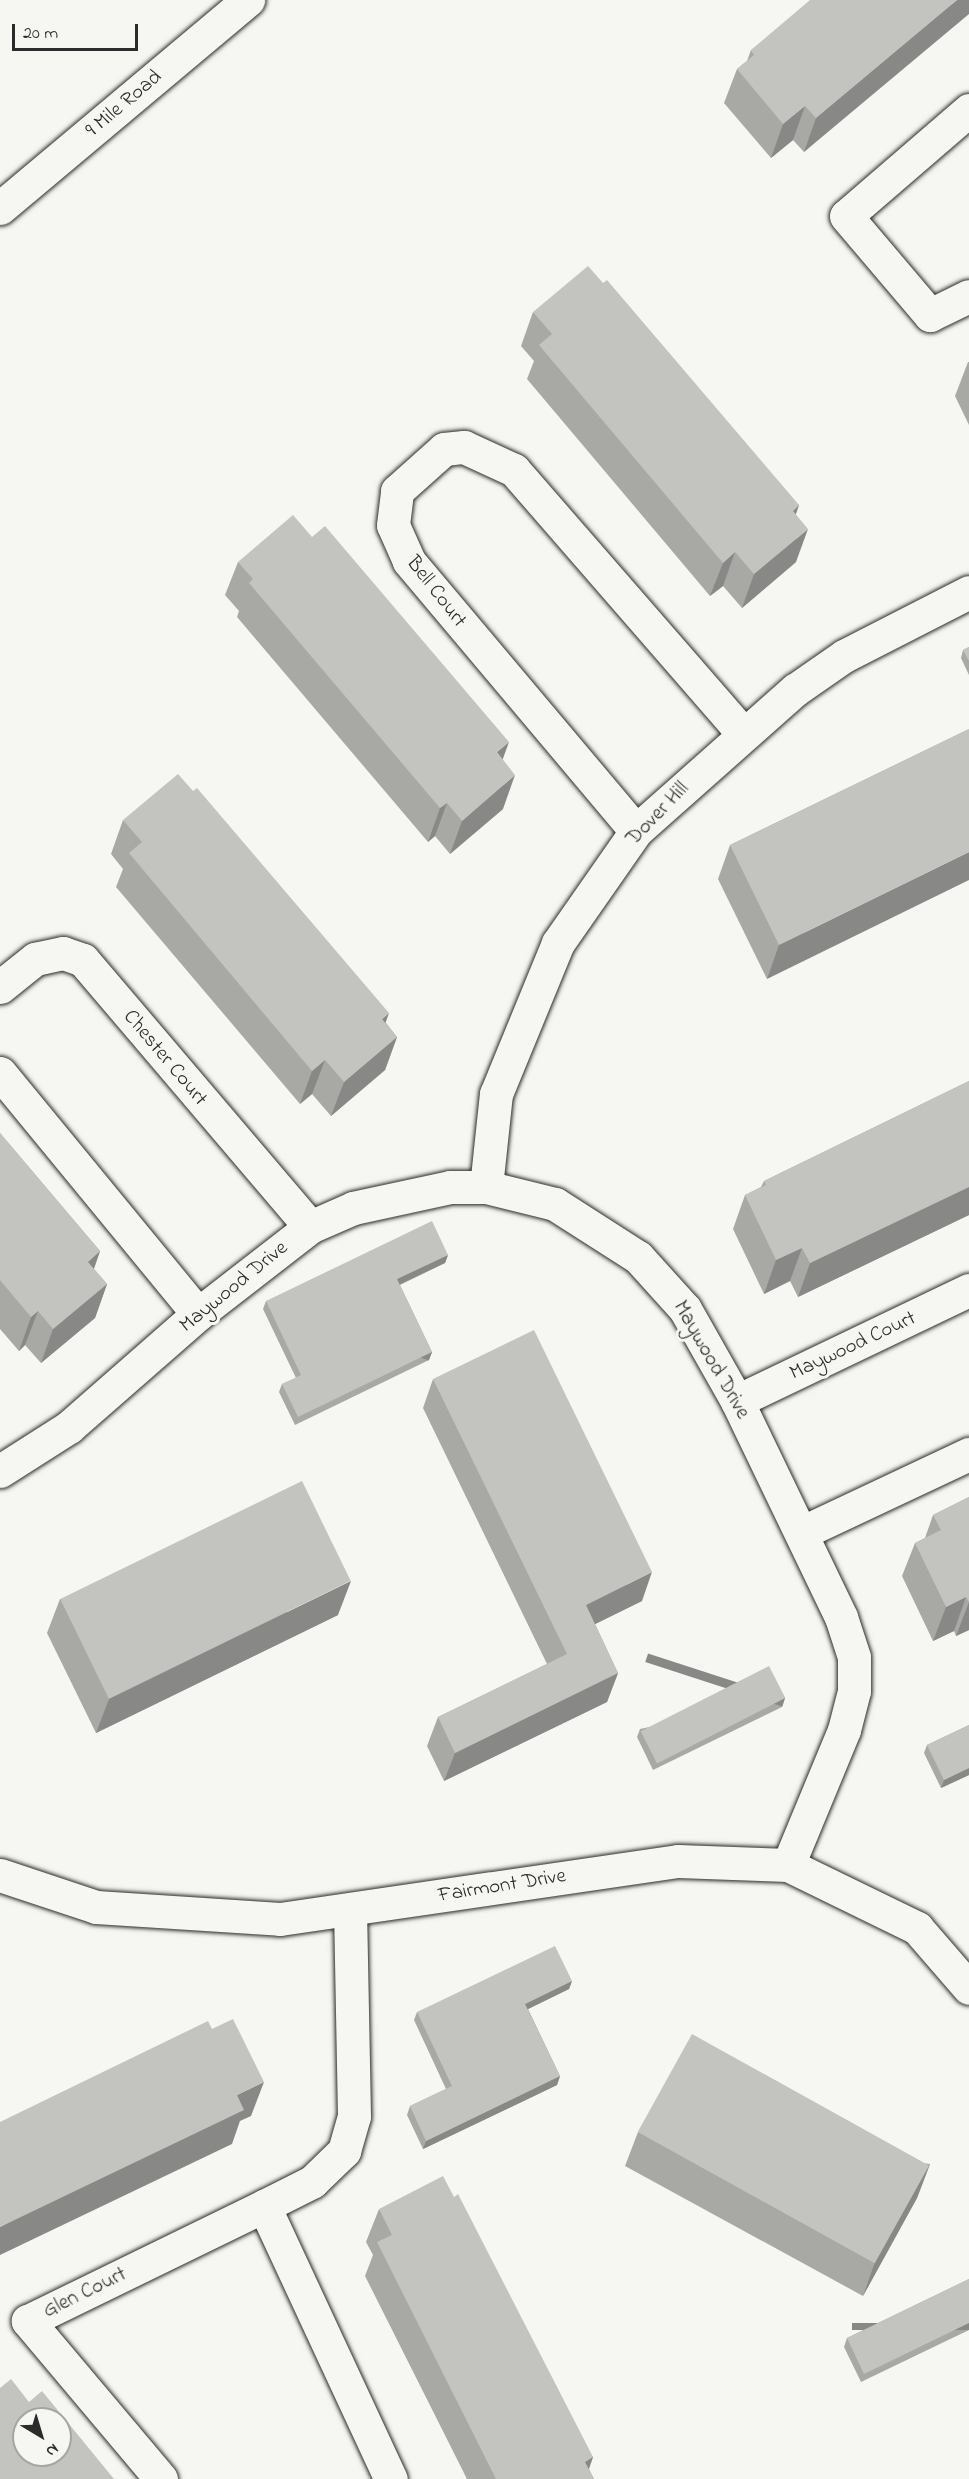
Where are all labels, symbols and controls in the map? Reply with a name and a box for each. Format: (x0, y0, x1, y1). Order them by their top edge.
scale bar (15, 12, 141, 50)
text: 20 m (23, 21, 58, 47)
street label: 9 Mile Road (81, 65, 167, 143)
street label: Bell Court (400, 551, 472, 633)
street label: Dover Hill (621, 777, 695, 851)
street label: Chester Court (117, 1005, 213, 1111)
street label: Maywood Drive (175, 1236, 293, 1338)
street label: Maywood Drive (667, 1297, 755, 1423)
street label: Maywood Court (786, 1306, 920, 1386)
street label: Fairmont Drive (436, 1863, 568, 1909)
street label: Glen Court (39, 2262, 131, 2324)
north arrow (12, 2407, 72, 2467)
text: N (40, 2437, 63, 2462)

